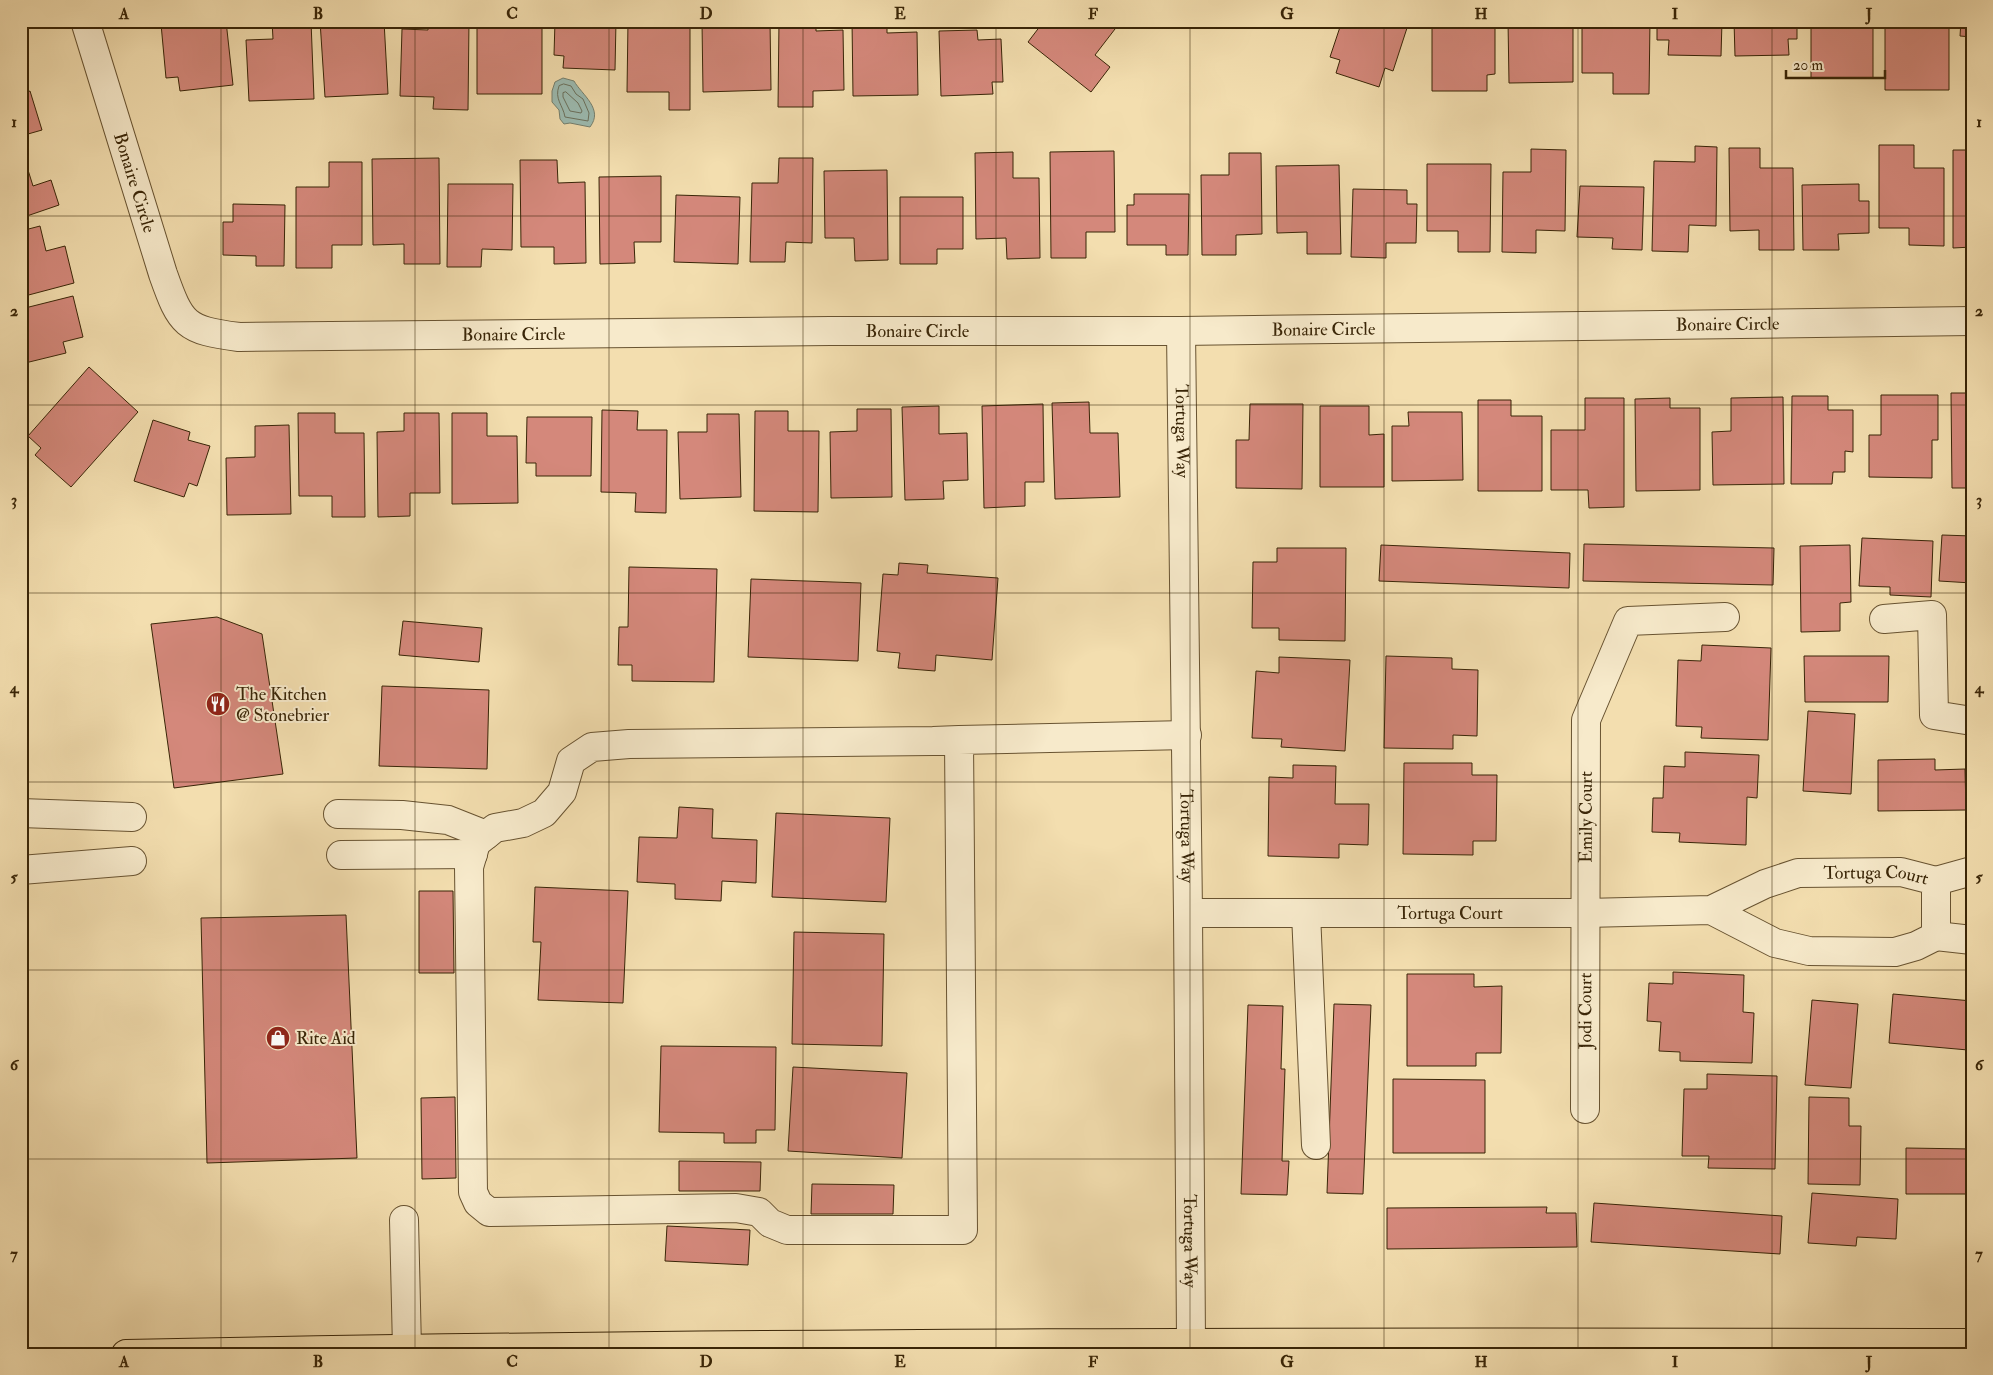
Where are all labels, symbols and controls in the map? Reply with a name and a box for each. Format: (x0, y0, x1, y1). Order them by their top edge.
text: A (118, 4, 130, 24)
text: B (313, 4, 323, 24)
text: C (506, 4, 518, 24)
text: D (699, 4, 713, 24)
text: E (894, 4, 906, 24)
text: F (1088, 4, 1098, 24)
text: G (1280, 4, 1294, 24)
text: H (1474, 4, 1488, 24)
text: I (1672, 4, 1679, 24)
text: J (1865, 4, 1873, 25)
scale bar (1786, 48, 1884, 80)
text: 20 m (1793, 56, 1823, 75)
text: 1 (11, 112, 17, 132)
text: 1 (1976, 112, 1982, 132)
street label: Bonaire Circle (109, 130, 161, 236)
text: 2 (10, 301, 18, 321)
text: 2 (1975, 301, 1983, 321)
street label: Bonaire Circle (1675, 312, 1780, 336)
street label: Bonaire Circle (1271, 317, 1376, 341)
street label: Bonaire Circle (866, 320, 970, 343)
street label: Bonaire Circle (461, 322, 566, 346)
street label: Tortuga Way (1170, 384, 1194, 479)
text: 3 (11, 490, 17, 510)
text: 3 (1976, 490, 1982, 510)
text: 4 (9, 678, 20, 698)
text: 4 (1974, 678, 1985, 698)
place label: The Kitchen @ Stonebrier (236, 683, 330, 727)
restaurant icon: The Kitchen @ Stonebrier (205, 691, 231, 717)
street label: Emily Court (1574, 771, 1597, 863)
street label: Tortuga Way (1175, 789, 1199, 884)
street label: Tortuga Court (1823, 860, 1931, 890)
text: 5 (10, 867, 18, 887)
text: 5 (1975, 867, 1983, 887)
street label: Tortuga Court (1397, 902, 1503, 925)
street label: Jodi Court (1574, 972, 1597, 1050)
shop icon: Rite Aid (265, 1025, 291, 1051)
place label: Rite Aid (296, 1027, 356, 1050)
text: 6 (10, 1055, 20, 1075)
text: 6 (1975, 1055, 1985, 1075)
street label: Tortuga Way (1178, 1194, 1202, 1289)
text: 7 (10, 1244, 18, 1264)
text: 7 (1975, 1244, 1983, 1264)
text: A (118, 1352, 130, 1372)
text: B (313, 1352, 323, 1372)
text: C (506, 1352, 518, 1372)
text: D (699, 1352, 713, 1372)
text: E (894, 1352, 906, 1372)
text: F (1088, 1352, 1098, 1372)
text: G (1280, 1352, 1294, 1372)
text: H (1474, 1352, 1488, 1372)
text: I (1672, 1352, 1679, 1372)
text: J (1865, 1352, 1873, 1373)

